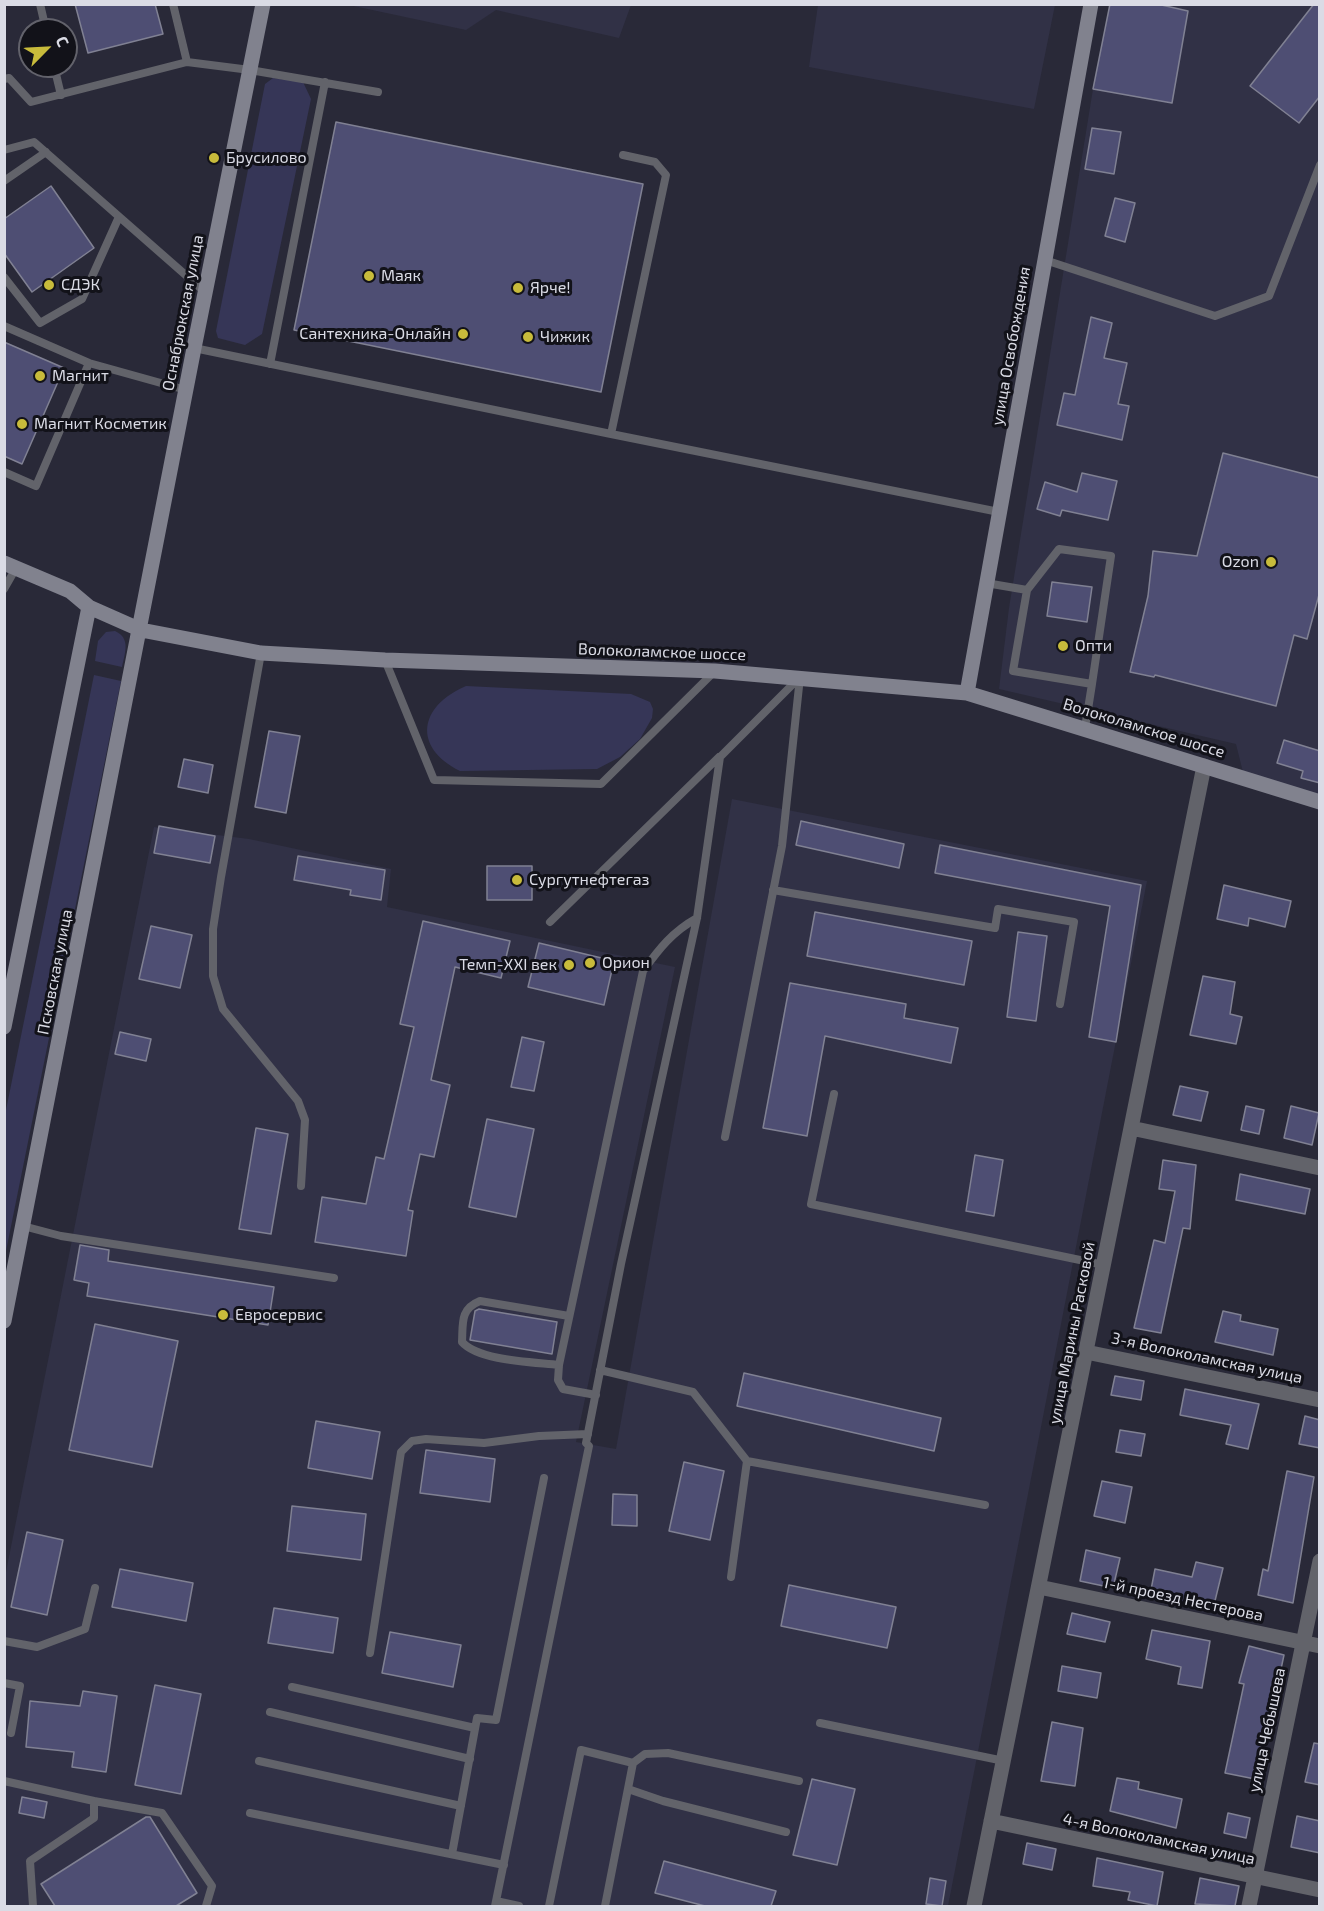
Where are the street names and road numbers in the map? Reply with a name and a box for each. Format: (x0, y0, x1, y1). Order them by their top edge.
street label: Оснабрюкская улица (158, 233, 208, 393)
street label: улица Освобождения (988, 265, 1034, 427)
street label: Волоколамское шоссе (578, 639, 746, 665)
street label: Волоколамское шоссе (1061, 694, 1227, 762)
street label: Псковская улица (33, 908, 77, 1036)
street label: улица Марины Расковой (1045, 1240, 1099, 1426)
street label: 3-я Волоколамская улица (1110, 1328, 1304, 1388)
street label: 1-й проезд Нестерова (1101, 1573, 1265, 1625)
street label: улица Чебышева (1244, 1666, 1290, 1794)
street label: 4-я Волоколамская улица (1061, 1809, 1257, 1869)

